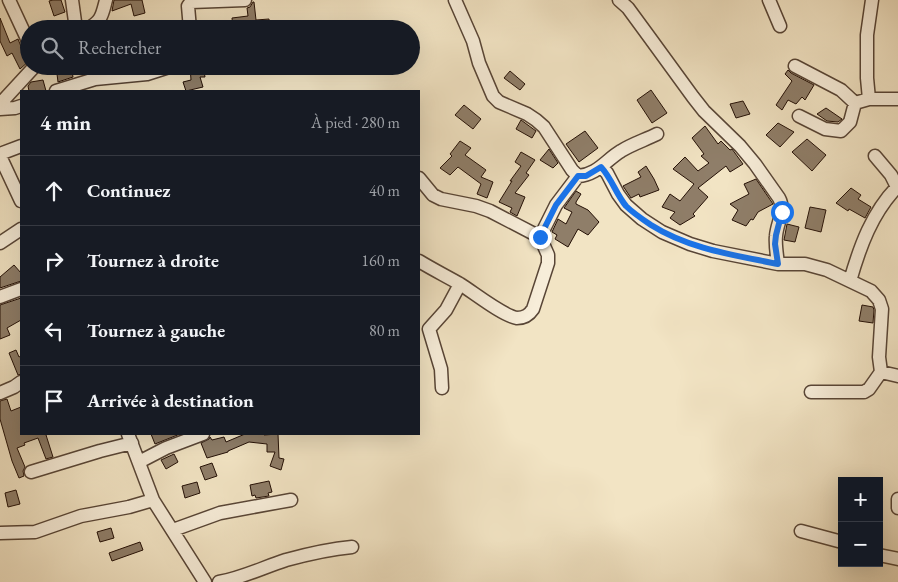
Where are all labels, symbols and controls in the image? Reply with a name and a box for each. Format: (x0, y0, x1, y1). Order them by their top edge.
search box (20, 20, 420, 75)
icon: search (38, 34, 66, 62)
text: Rechercher (78, 35, 161, 60)
text: 4 min (40, 109, 91, 136)
text: À pied · 280 m (311, 112, 400, 133)
icon: ahead (40, 177, 68, 205)
text: Continuez (87, 178, 171, 203)
text: 40 m (369, 180, 400, 201)
route start (771, 201, 794, 224)
route end (529, 226, 552, 249)
icon: right (40, 247, 68, 275)
text: Tournez à droite (87, 248, 219, 273)
text: 160 m (361, 250, 400, 271)
icon: left (40, 317, 68, 345)
text: Tournez à gauche (87, 318, 225, 343)
text: 80 m (369, 320, 400, 341)
icon: arrive (40, 387, 68, 415)
text: Arrivée à destination (87, 388, 254, 413)
map controls (838, 477, 883, 567)
button: + (838, 477, 883, 522)
button: − (838, 522, 883, 567)

